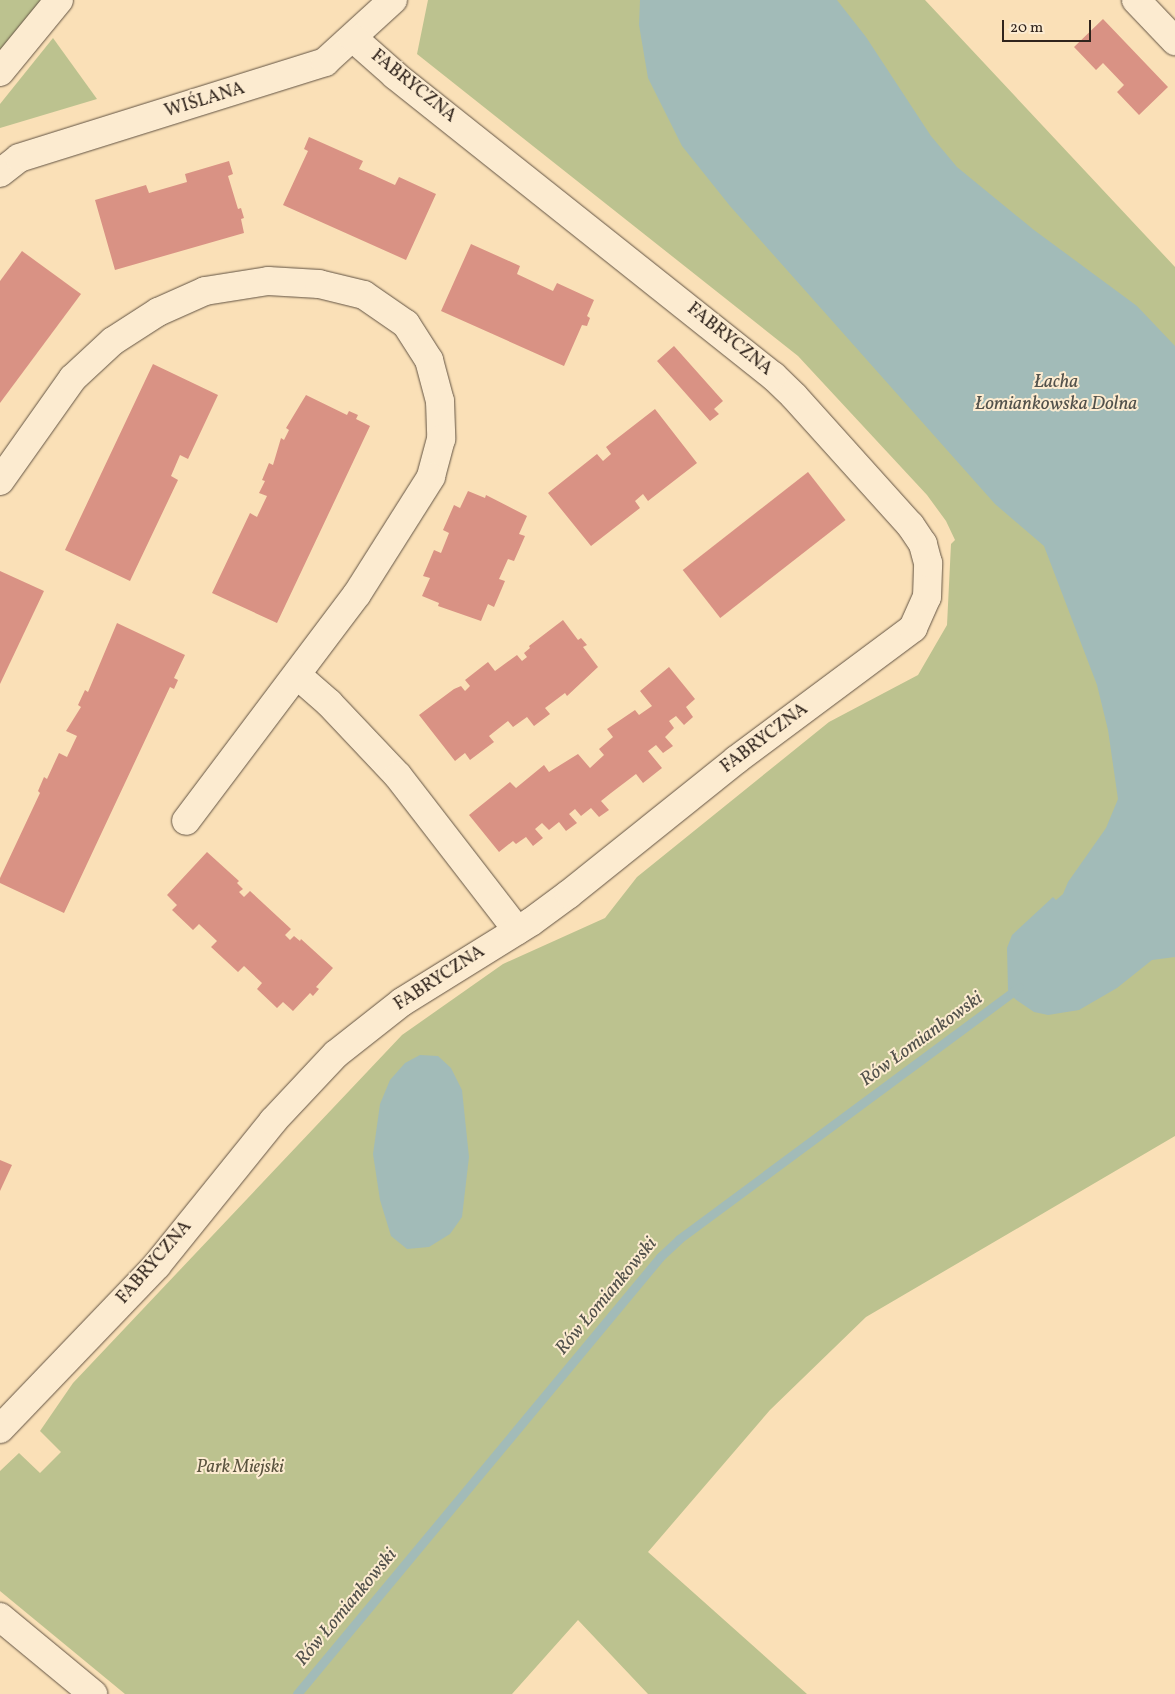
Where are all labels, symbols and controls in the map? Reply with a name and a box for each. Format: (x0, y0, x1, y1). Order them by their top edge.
scale bar (1005, 10, 1094, 42)
text: 20 m (1010, 18, 1043, 39)
street label: FABRYCZNA (366, 46, 460, 128)
street label: WIŚLANA (162, 79, 248, 123)
street label: FABRYCZNA (682, 299, 776, 381)
water label: Łacha Łomiankowska Dolna (975, 372, 1137, 416)
street label: FABRYCZNA (717, 699, 813, 779)
street label: FABRYCZNA (391, 942, 489, 1016)
water label: Rów Łomiankowski (856, 988, 988, 1092)
street label: FABRYCZNA (113, 1217, 197, 1309)
water label: Rów Łomiankowski (551, 1234, 663, 1360)
park label: Park Miejski (196, 1457, 284, 1479)
water label: Rów Łomiankowski (291, 1545, 403, 1671)

